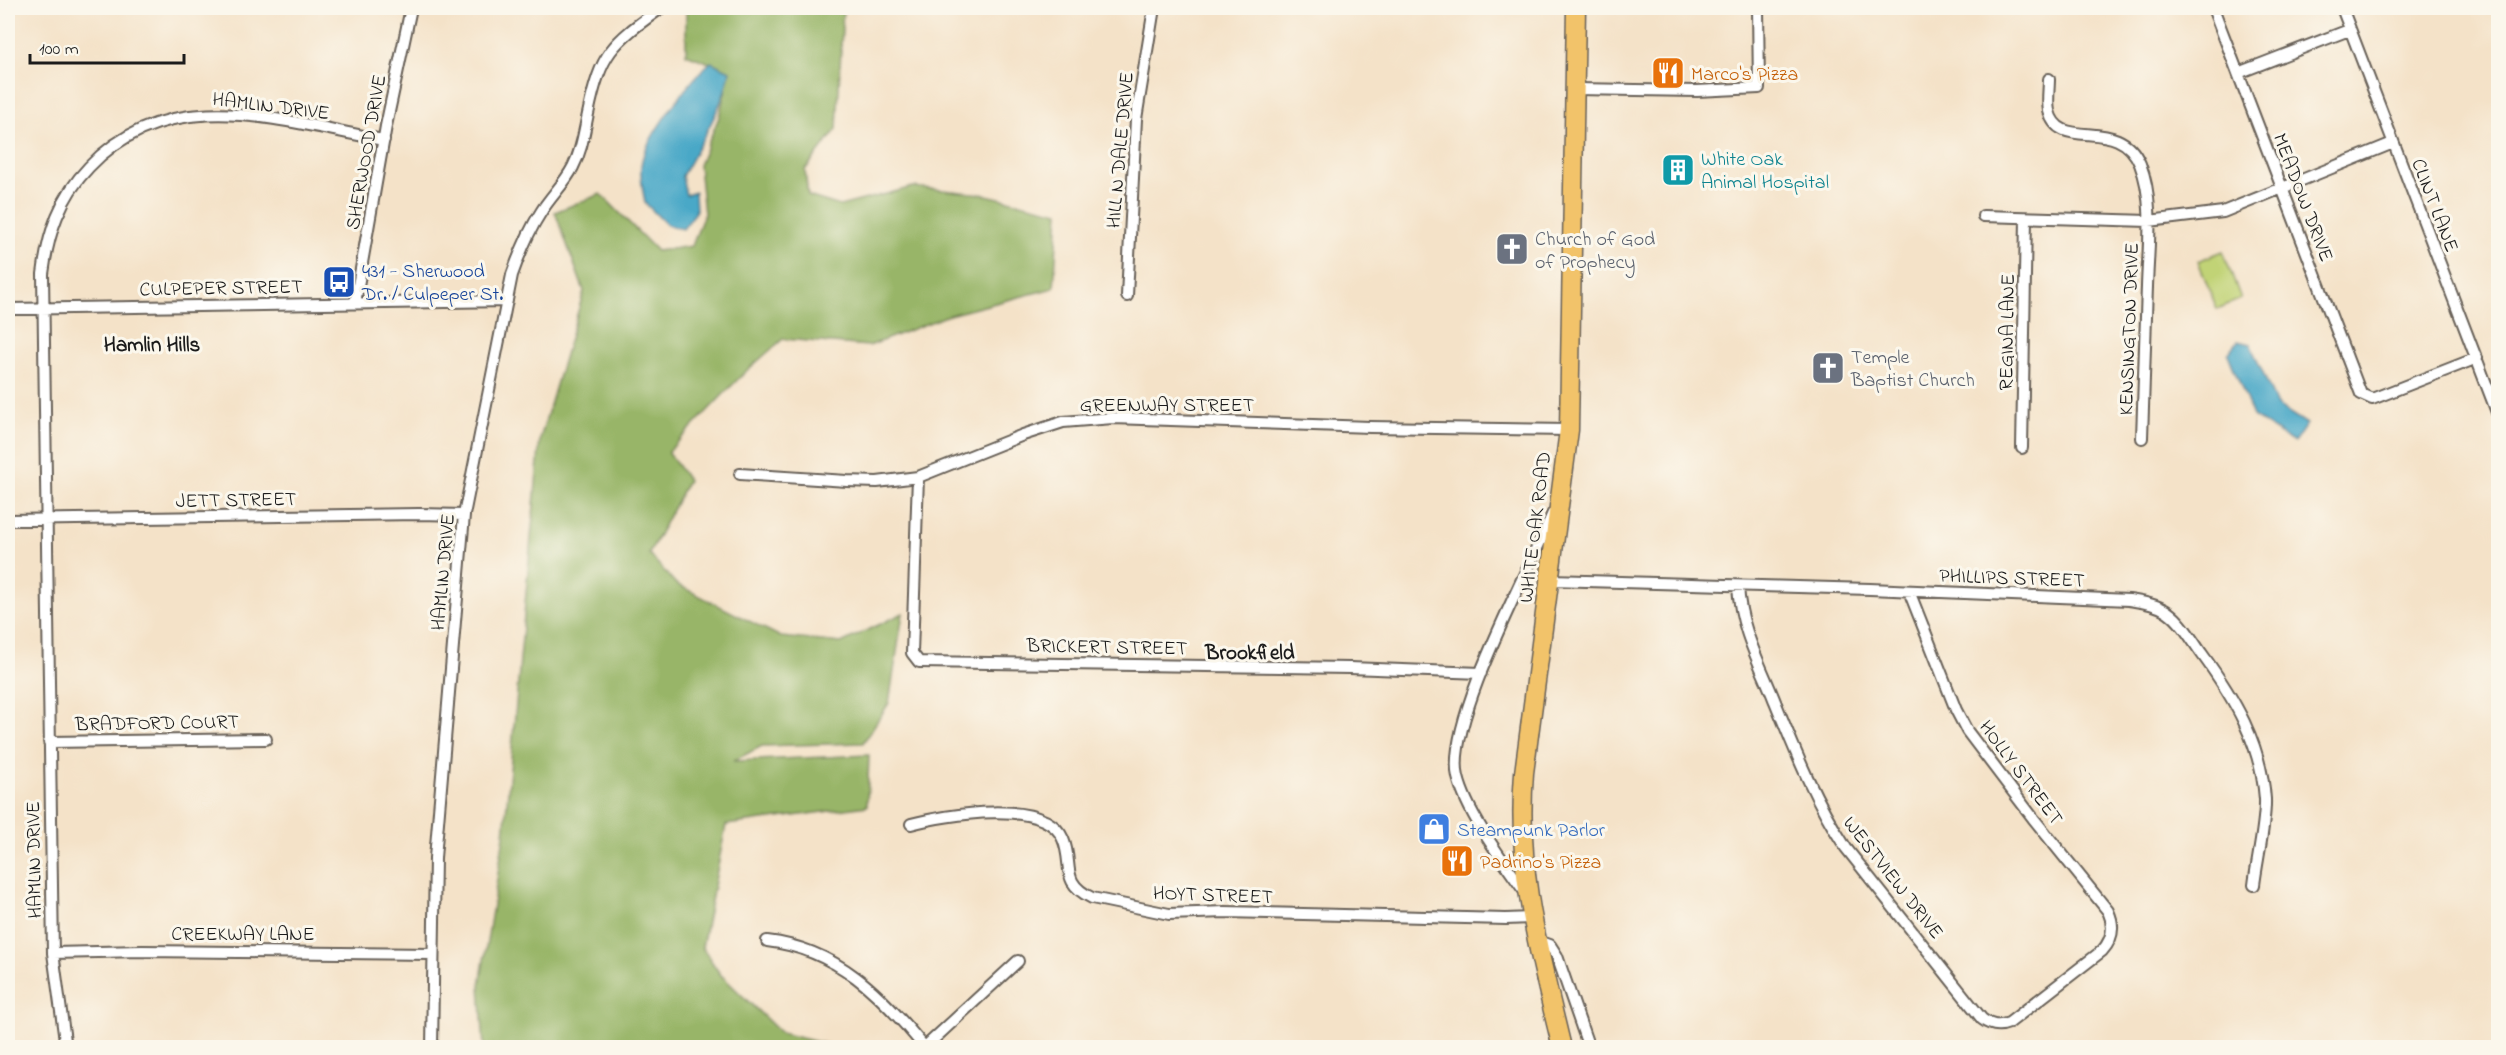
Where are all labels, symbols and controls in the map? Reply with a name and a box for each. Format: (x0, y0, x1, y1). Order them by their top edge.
scale bar (30, 27, 184, 65)
text: 100 m (39, 37, 79, 63)
restaurant icon: Marco's Pizza (1650, 55, 1686, 91)
place label: Marco's Pizza (1691, 61, 1798, 90)
street label: HILL N DALE DRIVE (1100, 71, 1143, 230)
street label: SHERWOOD DRIVE (340, 73, 395, 232)
street label: HAMLIN DRIVE (211, 86, 331, 129)
street label: MEADOW DRIVE (2264, 129, 2340, 266)
place label: White Oak Animal Hospital (1701, 146, 1829, 198)
building icon: White Oak Animal Hospital (1660, 152, 1696, 188)
street label: CLINT LANE (2402, 155, 2465, 257)
place label: Church of God of Prophecy (1535, 226, 1655, 278)
church icon: Church of God of Prophecy (1494, 231, 1530, 267)
street label: KENSINGTON DRIVE (2113, 242, 2148, 416)
place label: 431 - Sherwood Dr. / Culpeper St. (361, 258, 503, 310)
bus stop icon: 431 - Sherwood Dr. / Culpeper St. (321, 264, 357, 300)
street label: CULPEPER STREET (139, 274, 303, 305)
street label: REGINA LANE (1993, 274, 2024, 391)
district label: Hamlin Hills (104, 331, 201, 361)
place label: Temple Baptist Church (1850, 344, 1975, 396)
church icon: Temple Baptist Church (1810, 350, 1846, 386)
street label: GREENWAY STREET (1080, 392, 1254, 421)
street label: WHITE OAK ROAD (1513, 450, 1560, 604)
street label: JETT STREET (175, 486, 297, 517)
street label: HAMLIN DRIVE (425, 512, 464, 632)
street label: PHILLIPS STREET (1939, 562, 2085, 597)
street label: BRICKERT STREET (1025, 633, 1188, 664)
district label: Brookfield (1204, 639, 1295, 669)
street label: BRADFORD COURT (74, 709, 239, 740)
street label: HOLLY STREET (1971, 715, 2069, 832)
street label: HAMLIN DRIVE (20, 801, 51, 919)
shop icon: Steampunk Parlor (1416, 811, 1452, 847)
street label: WESTVIEW DRIVE (1835, 811, 1949, 946)
place label: Steampunk Parlor (1457, 817, 1606, 846)
restaurant icon: Padrino's Pizza (1439, 843, 1475, 879)
place label: Padrino's Pizza (1480, 849, 1601, 878)
street label: HOYT STREET (1152, 880, 1273, 913)
street label: CREEKWAY LANE (171, 921, 315, 950)

